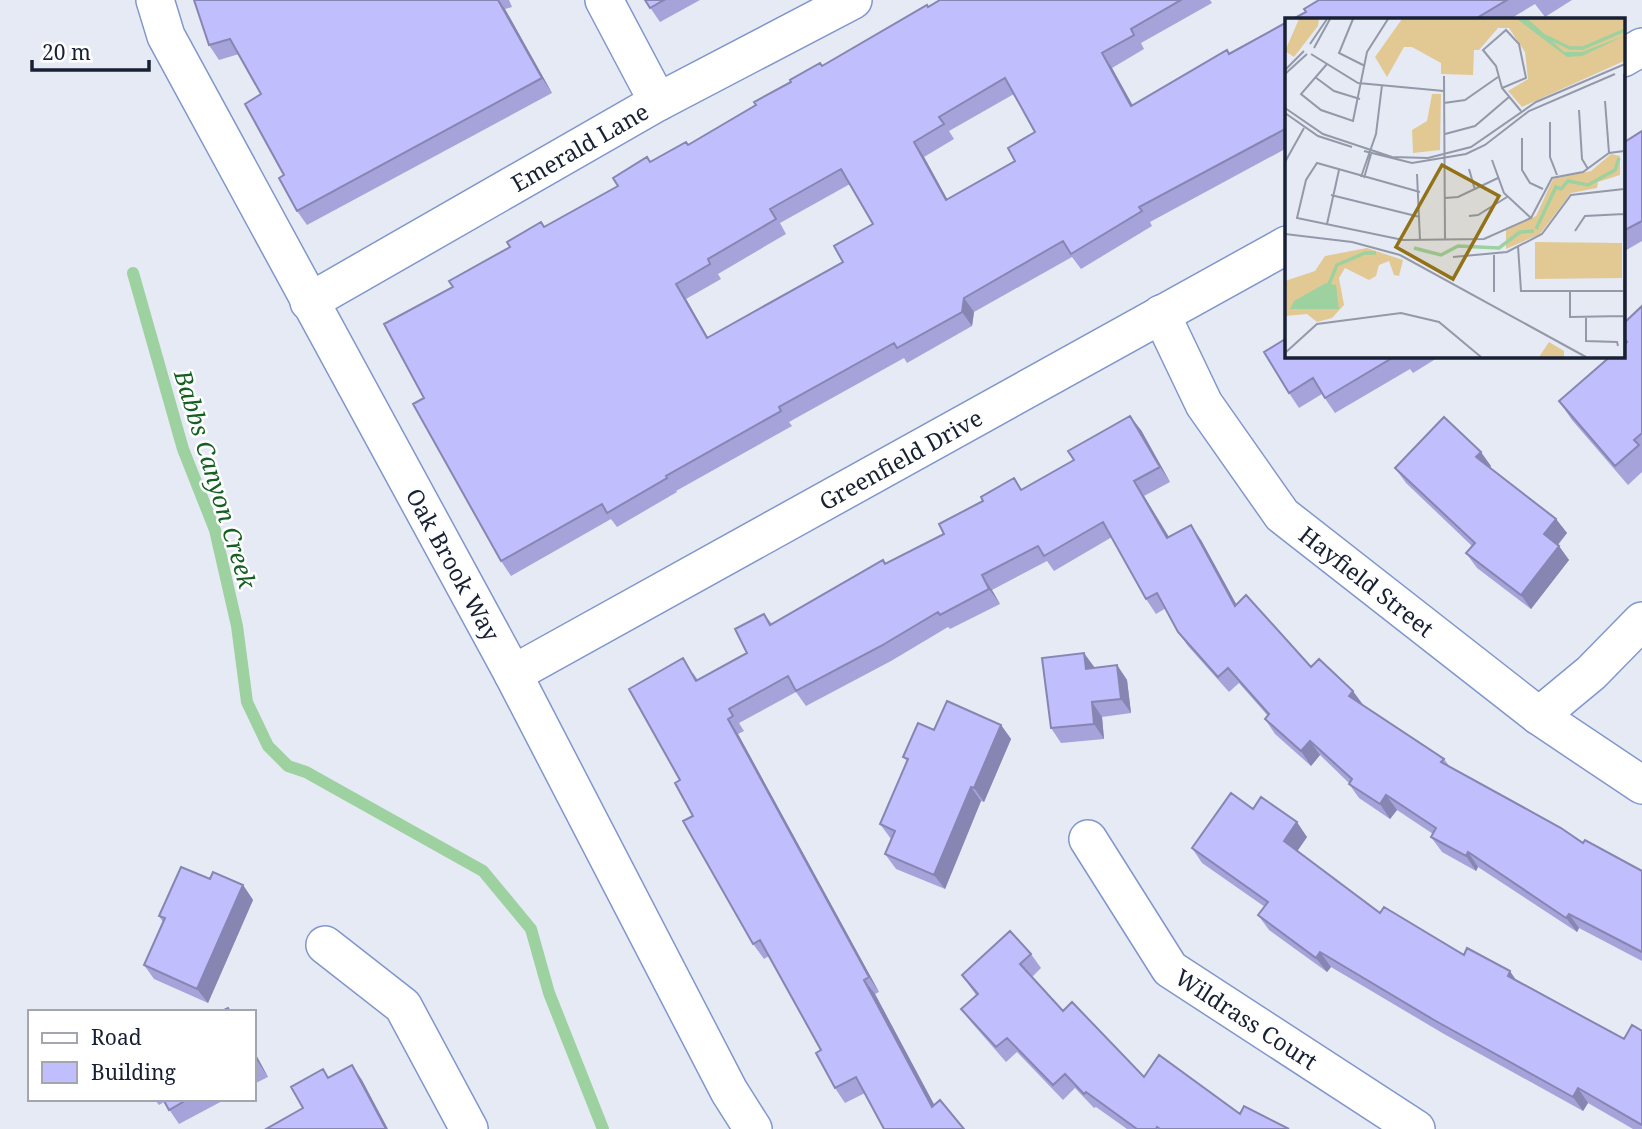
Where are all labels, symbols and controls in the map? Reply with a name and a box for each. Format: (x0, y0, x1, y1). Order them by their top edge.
inset map (1285, 18, 1624, 357)
scale bar (32, 28, 149, 72)
text: 20 m (42, 38, 91, 66)
street label: Emerald Lane (505, 95, 654, 199)
water label: Babbs Canyon Creek (167, 365, 265, 594)
street label: Greenfield Drive (813, 401, 988, 517)
street label: Oak Brook Way (399, 482, 508, 646)
street label: Hayfield Street (1293, 519, 1441, 644)
street label: Wildrass Court (1169, 961, 1324, 1077)
legend (28, 1010, 256, 1101)
text: Road (91, 1023, 142, 1051)
text: Building (91, 1058, 176, 1086)

